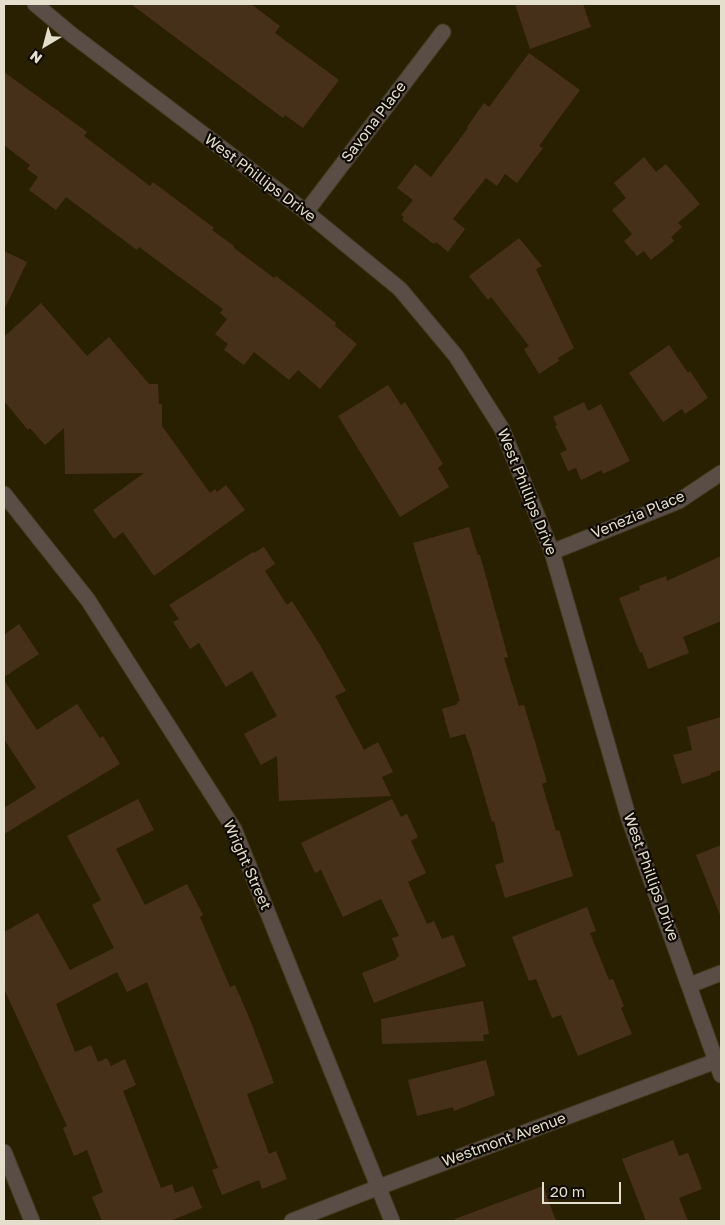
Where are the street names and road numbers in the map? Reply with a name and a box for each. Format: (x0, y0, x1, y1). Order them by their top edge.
street label: Savona Place (338, 78, 410, 166)
street label: West Phillips Drive (201, 130, 319, 226)
street label: West Phillips Drive (493, 426, 561, 558)
street label: Venezia Place (589, 487, 687, 543)
street label: West Phillips Drive (619, 810, 683, 944)
street label: Wright Street (219, 817, 275, 913)
street label: Westmont Avenue (440, 1109, 568, 1171)

